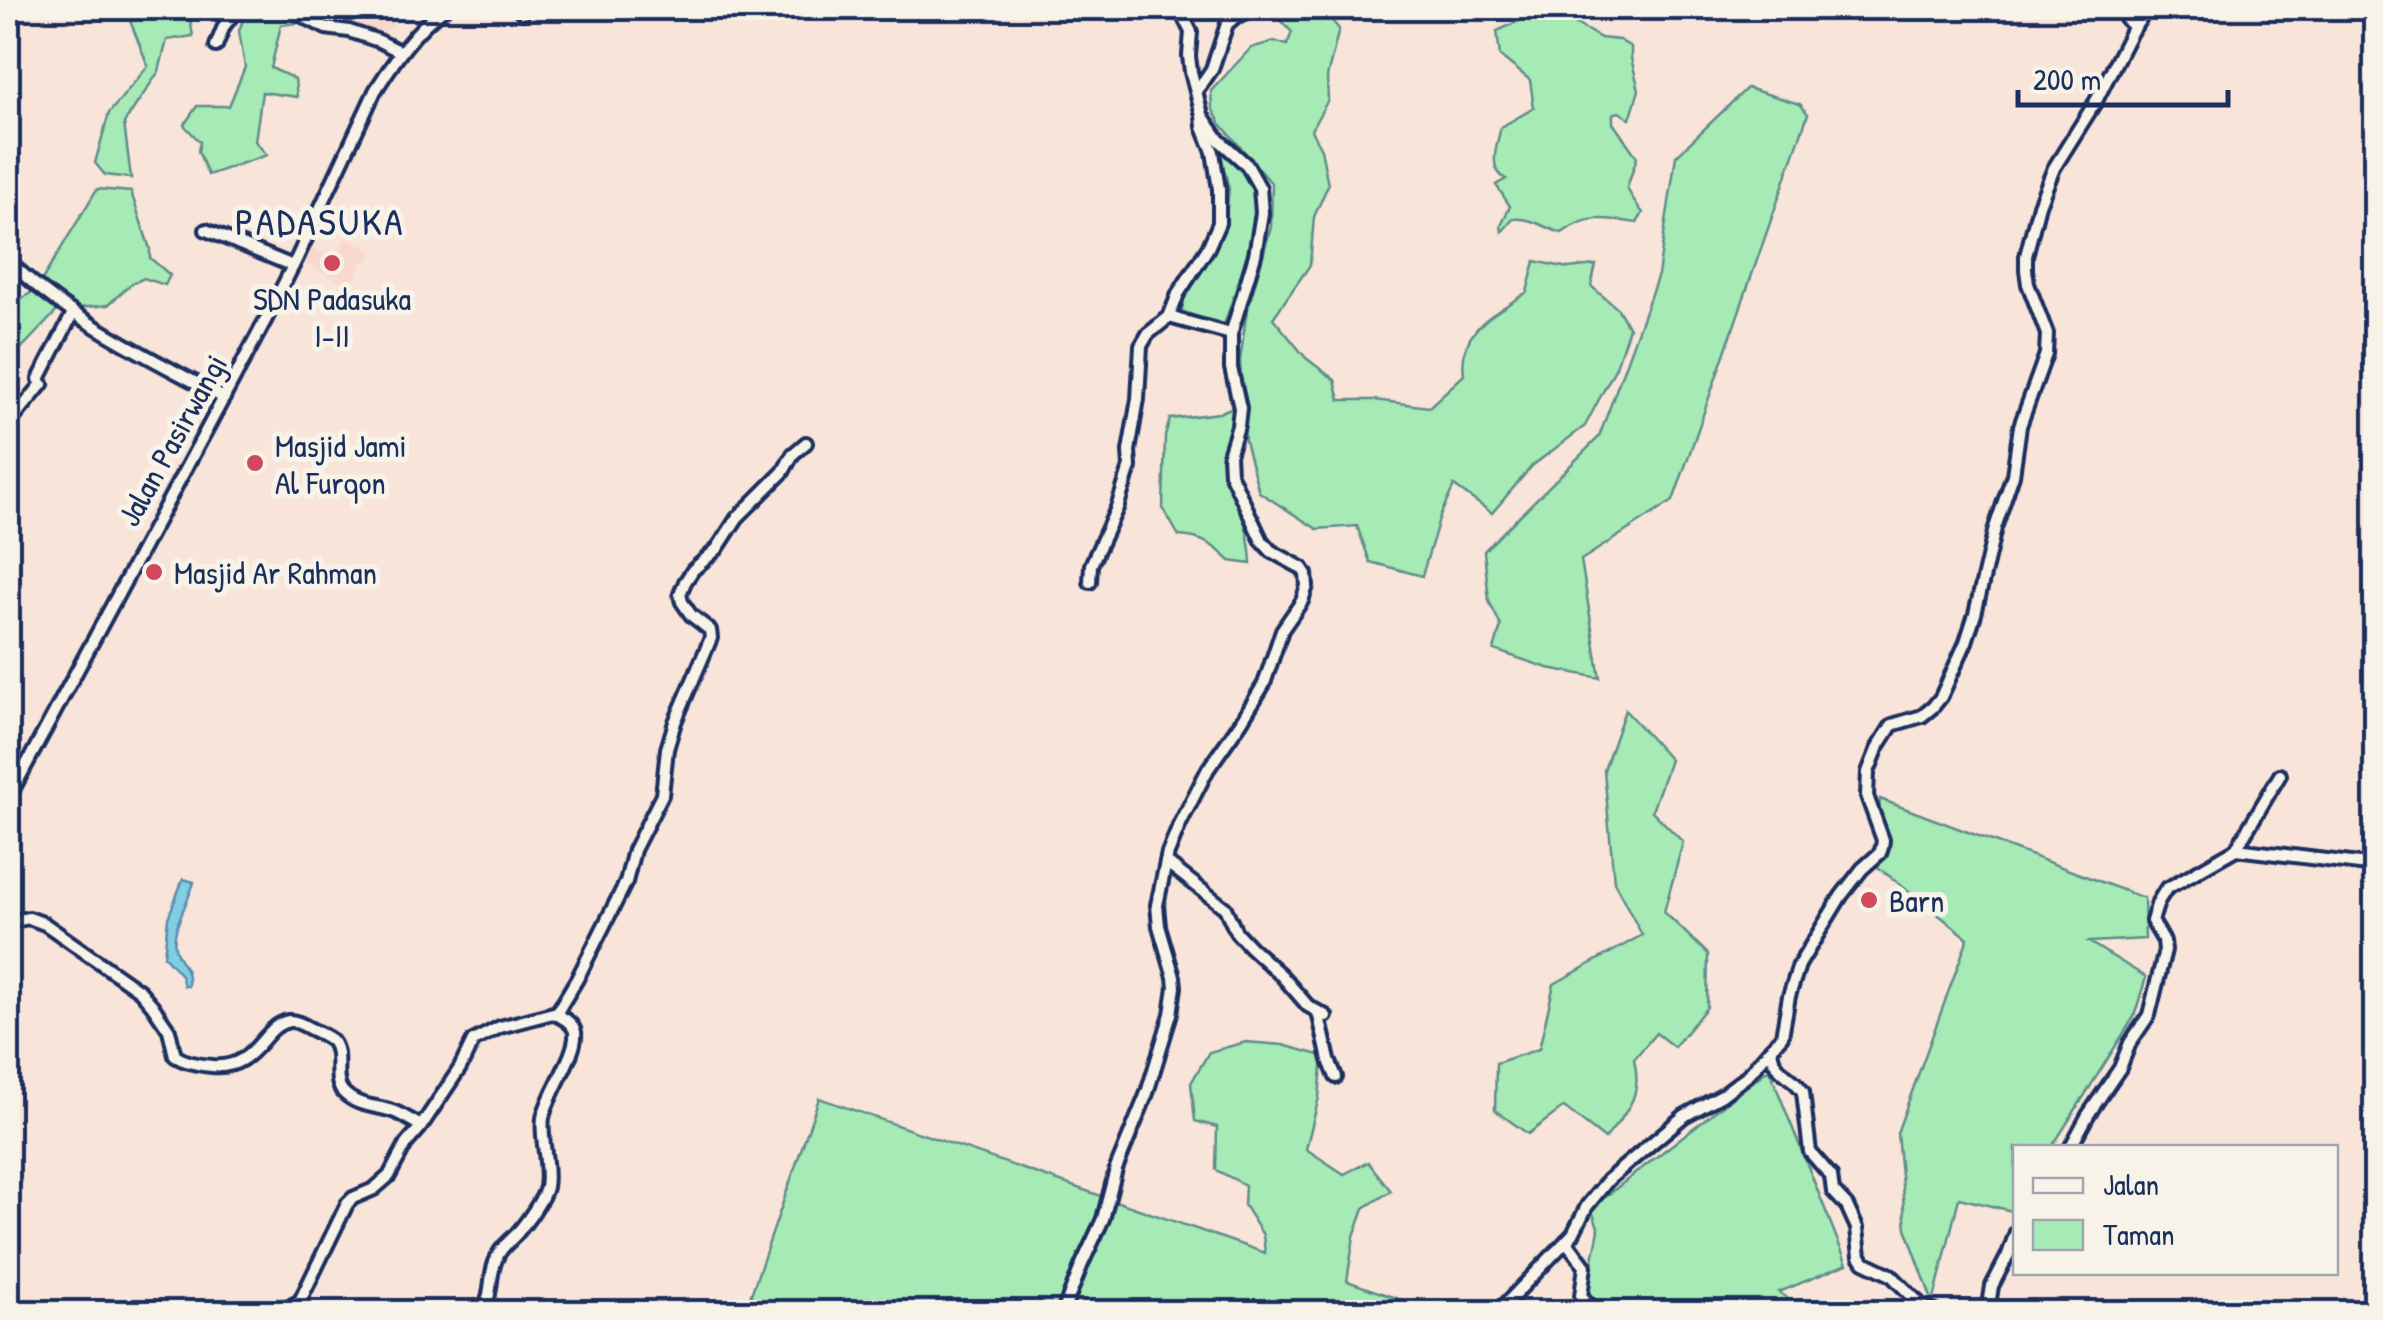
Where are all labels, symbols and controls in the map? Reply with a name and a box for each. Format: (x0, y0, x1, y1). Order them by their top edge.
scale bar (2018, 45, 2228, 107)
text: 200 m (2033, 59, 2101, 99)
district label: PADASUKA (235, 195, 405, 247)
marker: SDN Padasuka I-II (321, 252, 343, 274)
place label: SDN Padasuka I-II (253, 277, 411, 357)
street label: Jalan Pasirwangi (107, 346, 237, 534)
place label: Masjid Jami Al Furqon (275, 424, 407, 504)
marker: Masjid Jami Al Furqon (244, 452, 266, 474)
place label: Masjid Ar Rahman (174, 551, 377, 594)
marker: Masjid Ar Rahman (143, 561, 165, 583)
place label: Barn (1889, 879, 1945, 922)
marker: Barn (1858, 889, 1880, 911)
legend (2013, 1145, 2338, 1275)
text: Jalan (2103, 1164, 2159, 1204)
text: Taman (2103, 1214, 2175, 1254)

